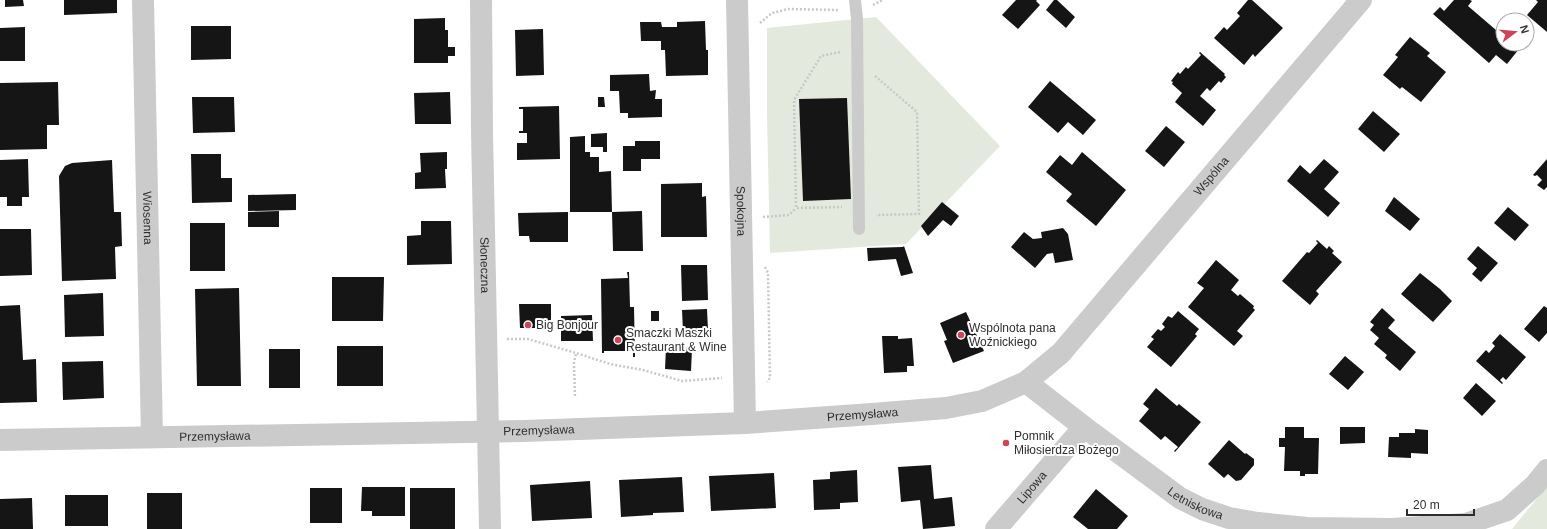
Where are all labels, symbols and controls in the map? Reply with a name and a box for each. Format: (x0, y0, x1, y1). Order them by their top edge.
north arrow (1495, 12, 1535, 52)
text: N (1518, 24, 1531, 35)
street label: Wspólna (1191, 154, 1232, 198)
street label: Spokojna (734, 186, 748, 236)
street label: Wiosenna (140, 191, 155, 245)
street label: Słoneczna (477, 237, 492, 293)
place label: Big Bonjour (536, 318, 598, 332)
marker: Big Bonjour (523, 320, 533, 330)
place label: Wspólnota pana Woźnickiego (969, 321, 1056, 349)
place label: Smaczki Maszki Restaurant & Wine (626, 326, 727, 354)
marker: Wspólnota pana Woźnickiego (956, 330, 966, 340)
marker: Smaczki Maszki Restaurant & Wine (613, 335, 623, 345)
street label: Przemysława (826, 405, 899, 424)
street label: Przemysława (503, 422, 575, 438)
street label: Przemysława (179, 429, 251, 444)
place label: Pomnik Miłosierdza Bożego (1014, 429, 1119, 457)
marker: Pomnik Miłosierdza Bożego (1001, 438, 1011, 448)
street label: Lipowa (1014, 468, 1050, 506)
street label: Letniskowa (1165, 484, 1225, 523)
scale bar (1407, 491, 1474, 517)
text: 20 m (1413, 498, 1440, 512)

